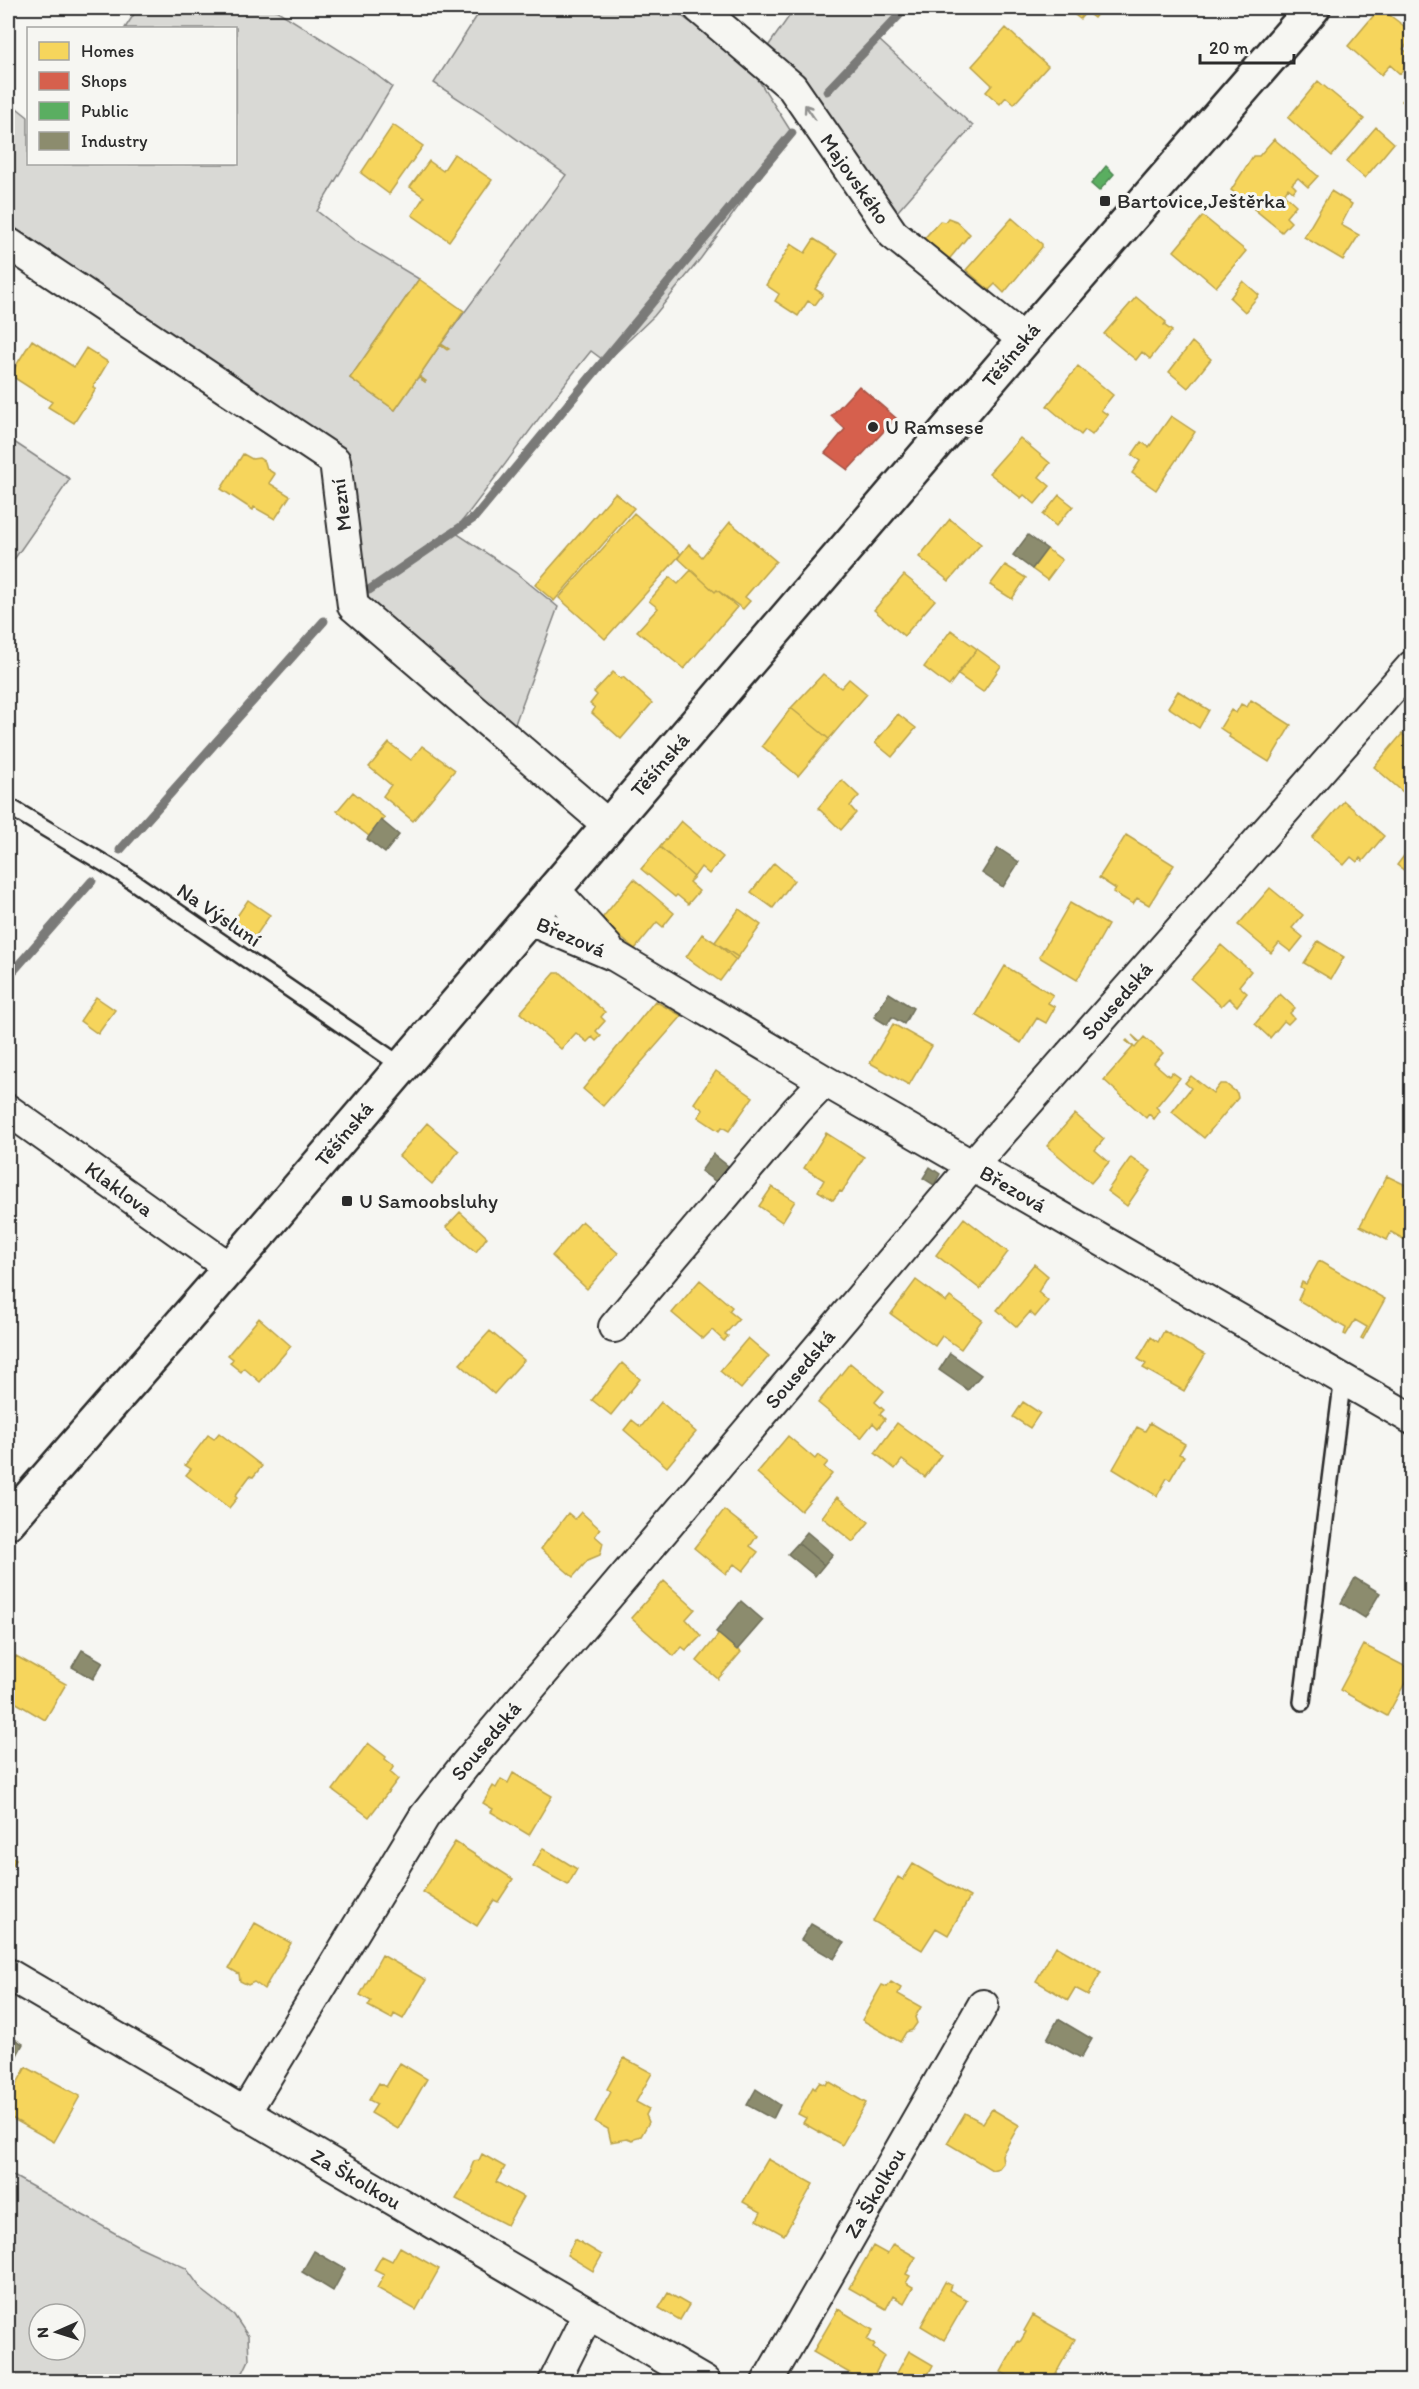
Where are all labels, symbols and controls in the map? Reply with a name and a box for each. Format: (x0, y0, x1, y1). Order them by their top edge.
legend (27, 27, 237, 165)
scale bar (1200, 27, 1294, 65)
text: 20 m (1209, 37, 1249, 59)
text: Homes (81, 40, 134, 62)
text: Shops (81, 70, 127, 92)
text: Public (81, 100, 129, 122)
one-way arrow (803, 104, 816, 121)
street label: Majovského (815, 129, 896, 229)
text: Industry (81, 130, 148, 152)
place label: Bartovice,Ještěrka (1117, 188, 1286, 213)
marker: Bartovice,Ještěrka (1098, 194, 1112, 208)
street label: Těšínská (976, 317, 1045, 392)
place label: U Ramsese (885, 414, 984, 439)
marker: U Ramsese (866, 420, 880, 434)
street label: Mezní (325, 477, 356, 533)
street label: Těšínská (625, 727, 694, 802)
street label: Na Výsluní (172, 877, 267, 952)
street label: Březová (533, 911, 610, 962)
street label: Sousedská (1076, 956, 1158, 1045)
street label: Těšínská (309, 1096, 378, 1171)
street label: Klaklova (80, 1155, 158, 1222)
street label: Březová (975, 1160, 1051, 1218)
place label: U Samoobsluhy (359, 1188, 498, 1213)
marker: U Samoobsluhy (340, 1194, 354, 1208)
street label: Sousedská (759, 1324, 840, 1413)
street label: Sousedská (445, 1696, 526, 1785)
street label: Za Školkou (307, 2143, 406, 2215)
street label: Za Školkou (839, 2143, 911, 2242)
north arrow (27, 2302, 87, 2362)
text: N (33, 2327, 52, 2339)

